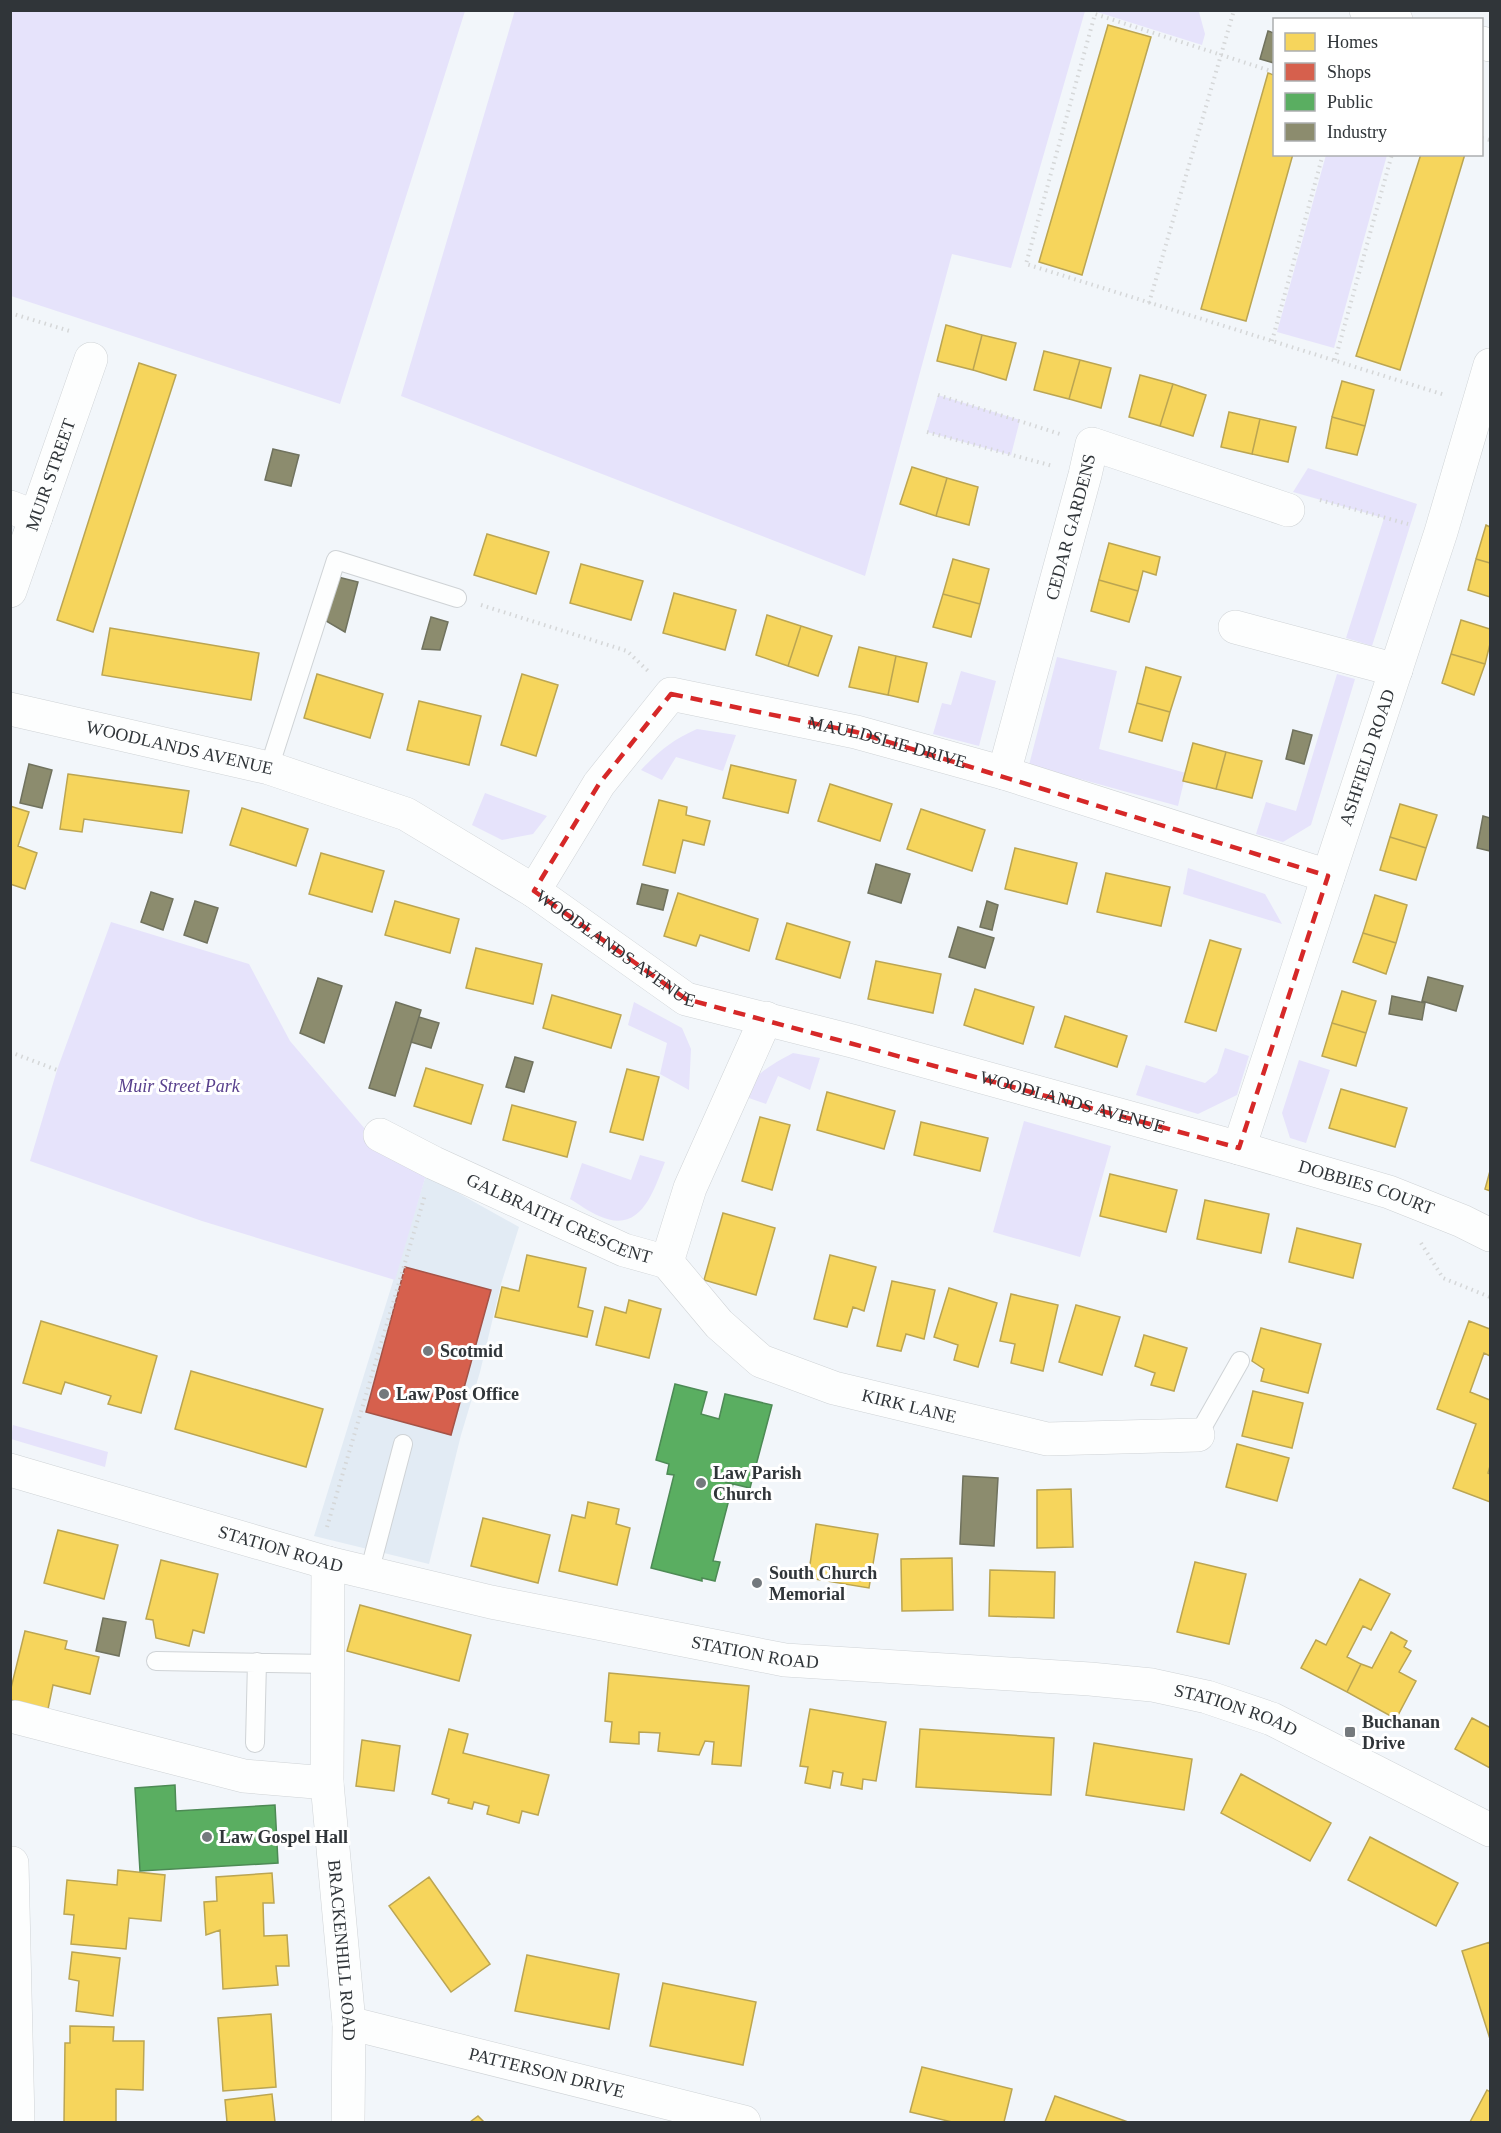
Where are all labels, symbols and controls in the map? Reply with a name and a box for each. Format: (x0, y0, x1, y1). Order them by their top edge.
legend (1273, 18, 1483, 156)
text: Homes (1327, 32, 1378, 52)
text: Shops (1327, 62, 1371, 82)
text: Public (1327, 92, 1373, 112)
text: Industry (1327, 122, 1387, 142)
street label: MUIR STREET (22, 416, 79, 534)
street label: CEDAR GARDENS (1041, 452, 1099, 602)
street label: ASHFIELD ROAD (1335, 687, 1399, 828)
street label: MAULDSLIE DRIVE (806, 712, 969, 772)
street label: WOODLANDS AVENUE (84, 717, 275, 779)
street label: WOODLANDS AVENUE (532, 886, 698, 1011)
street label: WOODLANDS AVENUE (978, 1067, 1167, 1137)
park label: Muir Street Park (117, 1076, 241, 1096)
street label: DOBBIES COURT (1296, 1156, 1437, 1219)
street label: GALBRAITH CRESCENT (463, 1169, 654, 1267)
place label: Scotmid (440, 1341, 503, 1361)
marker: Scotmid (421, 1344, 435, 1358)
place label: Law Post Office (396, 1384, 519, 1404)
street label: KIRK LANE (860, 1385, 958, 1427)
marker: Law Post Office (377, 1387, 391, 1401)
place label: Law Parish Church (713, 1463, 802, 1504)
marker: Law Parish Church (694, 1476, 708, 1490)
street label: STATION ROAD (216, 1521, 345, 1576)
place label: South Church Memorial (769, 1563, 877, 1604)
marker: South Church Memorial (750, 1576, 764, 1590)
street label: STATION ROAD (690, 1632, 820, 1672)
street label: STATION ROAD (1172, 1680, 1301, 1740)
place label: Buchanan Drive (1362, 1712, 1440, 1753)
marker: Buchanan Drive (1343, 1725, 1357, 1739)
place label: Law Gospel Hall (219, 1827, 348, 1847)
marker: Law Gospel Hall (200, 1830, 214, 1844)
street label: BRACKENHILL ROAD (324, 1859, 359, 2041)
street label: PATTERSON DRIVE (467, 2043, 627, 2102)

